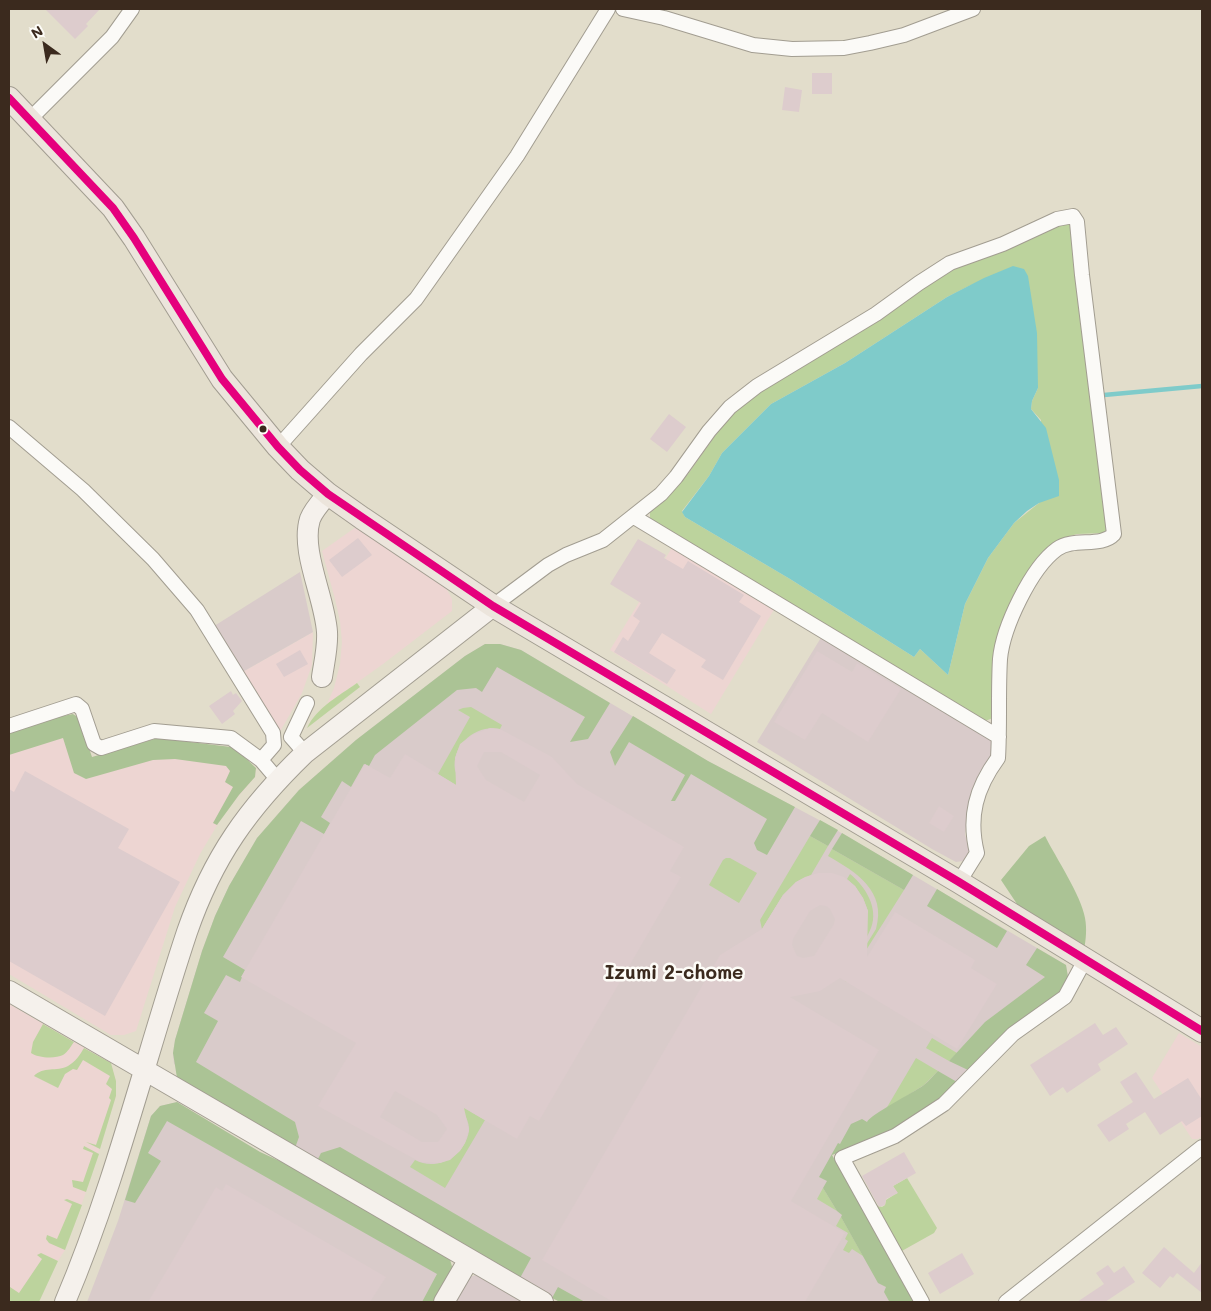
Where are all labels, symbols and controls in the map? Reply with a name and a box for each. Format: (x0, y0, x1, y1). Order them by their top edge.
north arrow (20, 20, 70, 70)
text: N (27, 21, 46, 43)
unlabelled marker (258, 424, 268, 434)
district label: Izumi 2-chome (605, 962, 743, 984)

